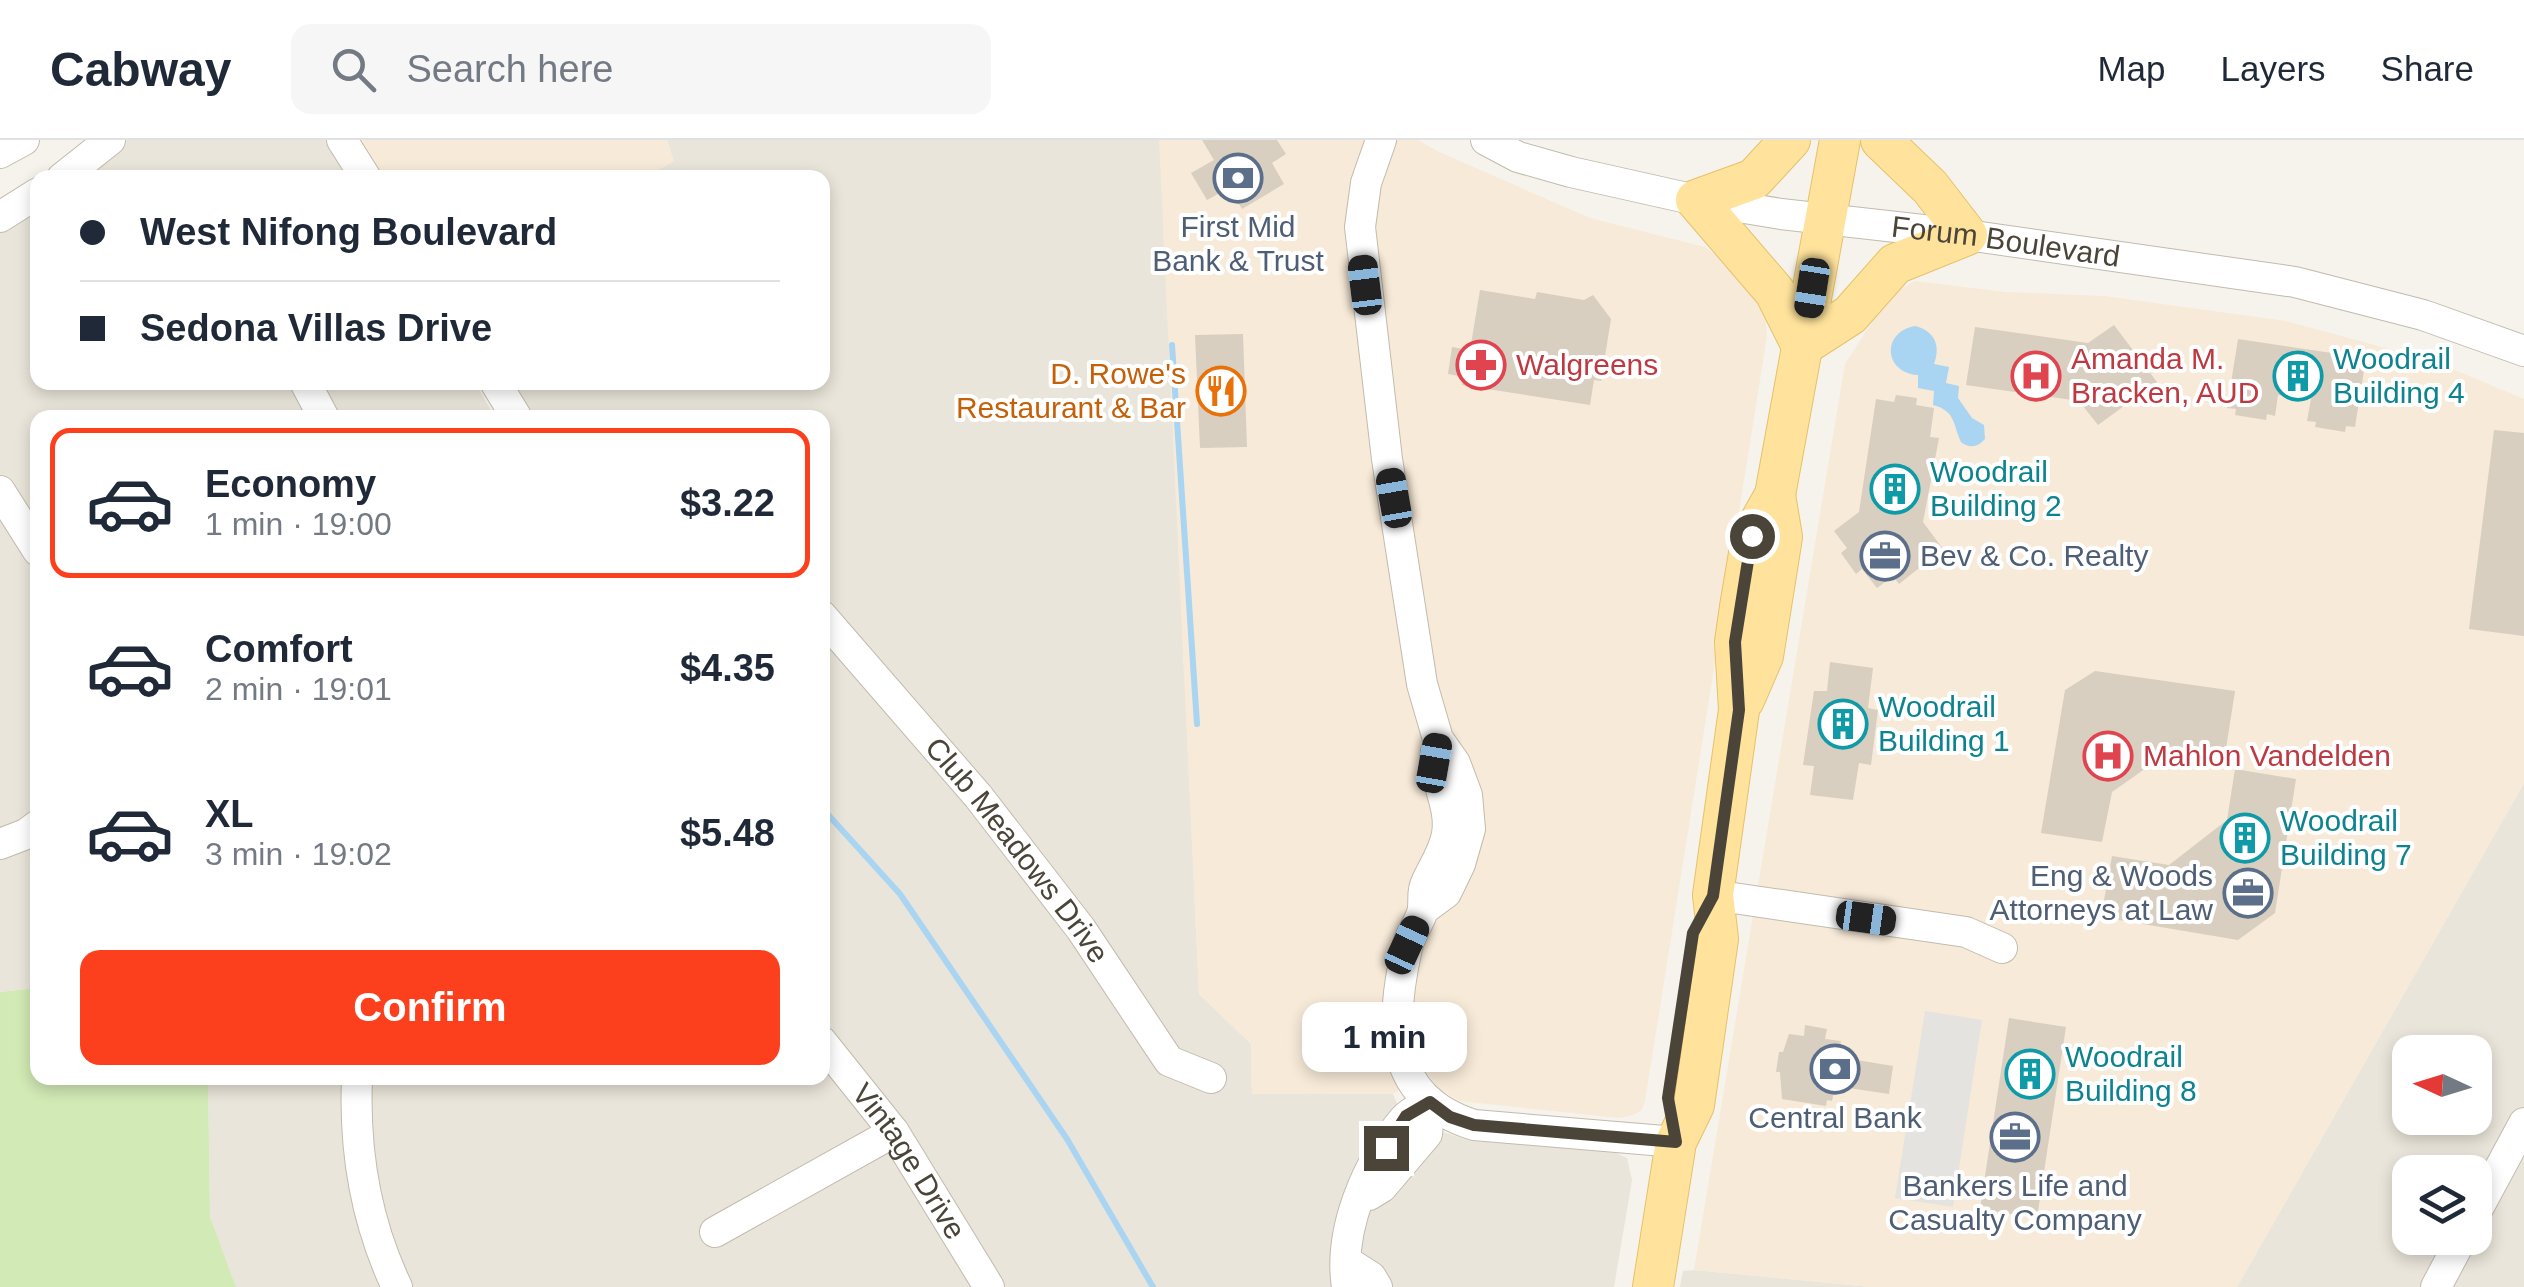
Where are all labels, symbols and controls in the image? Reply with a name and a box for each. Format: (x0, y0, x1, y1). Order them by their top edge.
search box (291, 24, 991, 114)
icon: search (326, 42, 381, 97)
text: Cabway (50, 43, 231, 96)
text: Search here (406, 48, 613, 90)
text: Map (2097, 49, 2166, 88)
text: Layers (2221, 49, 2326, 88)
text: Share (2381, 49, 2474, 88)
bank icon: First Mid Bank & Trust (1212, 152, 1264, 204)
place label: First Mid Bank & Trust (1152, 210, 1325, 277)
street label: Forum Boulevard (1890, 210, 2122, 273)
text: West Nifong Boulevard (140, 211, 557, 253)
car (1346, 253, 1384, 317)
car (1792, 256, 1832, 320)
text: Sedona Villas Drive (140, 307, 492, 349)
pharmacy icon: Walgreens (1455, 339, 1507, 391)
place label: Amanda M. Bracken, AUD (2071, 342, 2259, 409)
place label: Woodrail Building 4 (2333, 342, 2465, 409)
place label: Walgreens (1516, 348, 1658, 381)
hospital icon: Amanda M. Bracken, AUD (2010, 350, 2062, 402)
building icon: Woodrail Building 4 (2272, 350, 2324, 402)
place label: D. Rowe's Restaurant & Bar (956, 357, 1186, 424)
restaurant icon: D. Rowe's Restaurant & Bar (1195, 365, 1247, 417)
place label: Woodrail Building 2 (1930, 455, 2062, 522)
icon: car (85, 458, 175, 548)
text: Economy (205, 463, 376, 505)
building icon: Woodrail Building 2 (1869, 463, 1921, 515)
car (1374, 466, 1414, 530)
text: $3.22 (680, 482, 775, 524)
text: 1 min · 19:00 (205, 506, 392, 542)
route start (1730, 514, 1775, 559)
office icon: Bev & Co. Realty (1859, 530, 1911, 582)
place label: Bev & Co. Realty (1920, 539, 2148, 572)
icon: car (85, 623, 175, 713)
text: Comfort (205, 628, 353, 670)
text: $4.35 (680, 647, 775, 689)
text: 2 min · 19:01 (205, 671, 392, 707)
place label: Woodrail Building 1 (1878, 690, 2010, 757)
building icon: Woodrail Building 1 (1817, 698, 1869, 750)
hospital icon: Mahlon Vandelden (2082, 730, 2134, 782)
street label: Club Meadows Drive (919, 731, 1116, 969)
car (1414, 731, 1454, 795)
place label: Mahlon Vandelden (2143, 739, 2391, 772)
icon: car (85, 788, 175, 878)
text: XL (205, 793, 254, 835)
place label: Woodrail Building 7 (2280, 804, 2412, 871)
text: $5.48 (680, 812, 775, 854)
building icon: Woodrail Building 7 (2219, 812, 2271, 864)
text: 3 min · 19:02 (205, 836, 392, 872)
place label: Eng & Woods Attorneys at Law (1990, 859, 2213, 926)
office icon: Eng & Woods Attorneys at Law (2222, 867, 2274, 919)
car (1834, 899, 1898, 937)
car (1381, 911, 1433, 979)
button: Confirm (80, 950, 780, 1065)
callout: 1 min (1304, 1003, 1468, 1073)
text: 1 min (1343, 1019, 1426, 1055)
north arrow (2392, 1035, 2492, 1135)
map controls (2392, 1035, 2492, 1255)
place label: Woodrail Building 8 (2065, 1040, 2197, 1107)
bank icon: Central Bank (1809, 1043, 1861, 1095)
building icon: Woodrail Building 8 (2004, 1048, 2056, 1100)
street label: Vintage Drive (846, 1077, 973, 1245)
place label: Central Bank (1748, 1101, 1923, 1134)
office icon: Bankers Life and Casualty Company (1989, 1111, 2041, 1163)
route end (1364, 1126, 1409, 1171)
button: layers (2392, 1155, 2492, 1255)
place label: Bankers Life and Casualty Company (1888, 1169, 2142, 1236)

